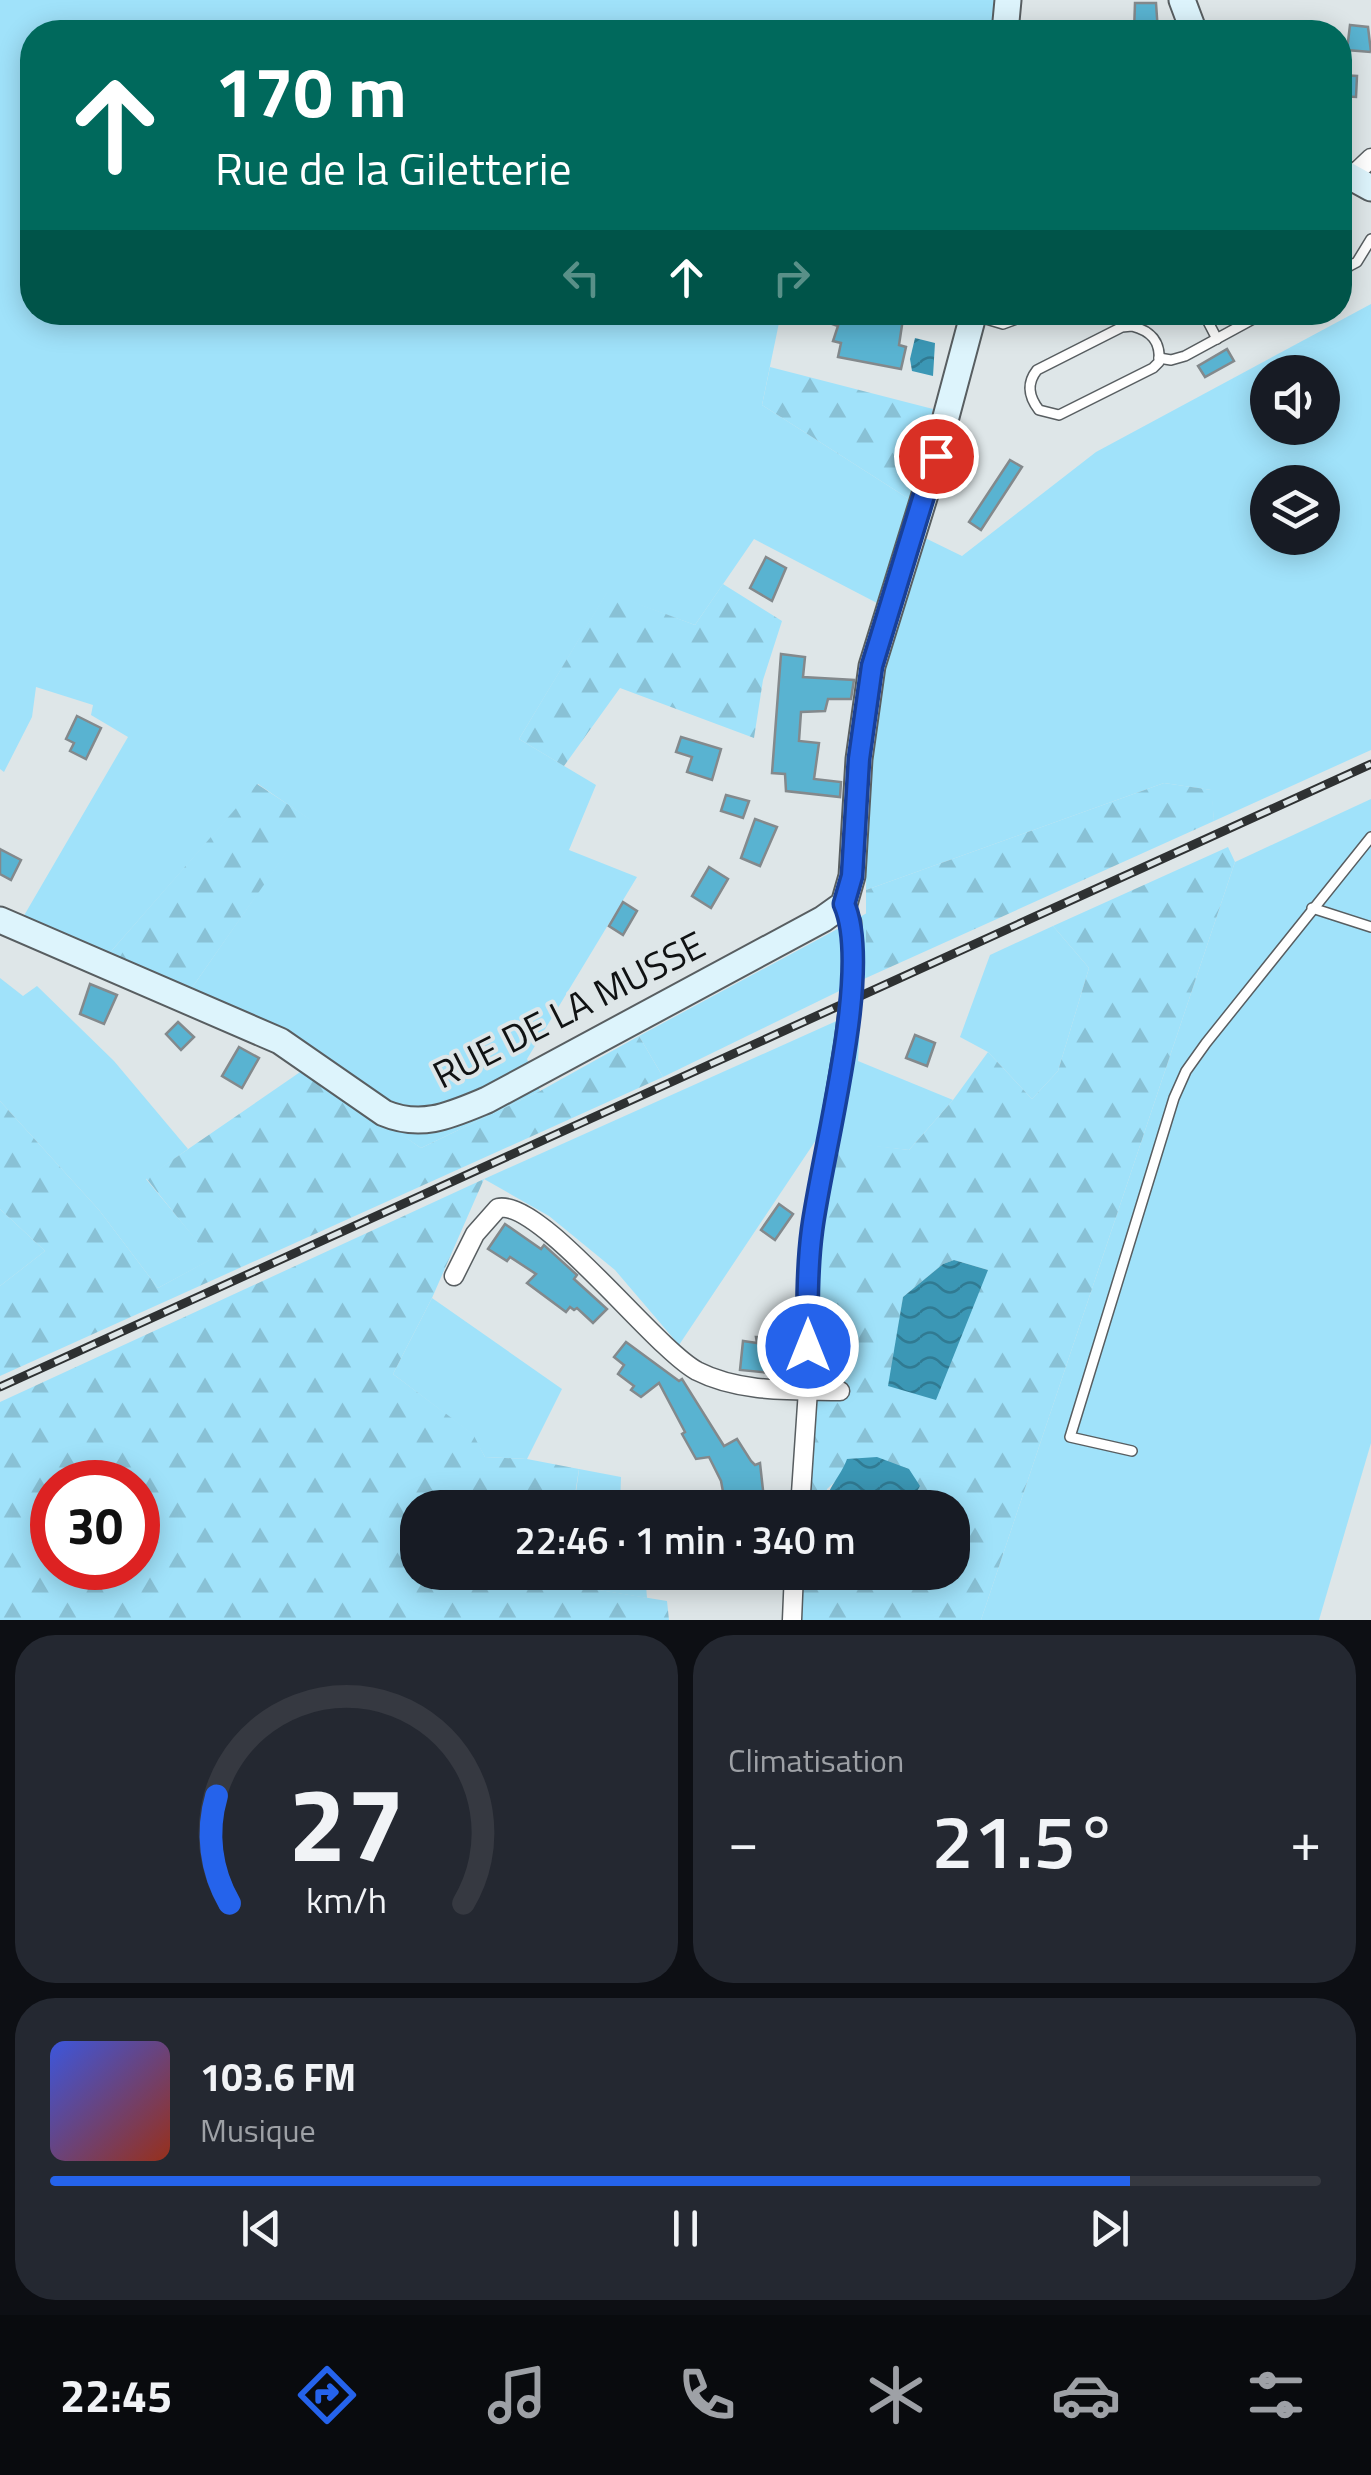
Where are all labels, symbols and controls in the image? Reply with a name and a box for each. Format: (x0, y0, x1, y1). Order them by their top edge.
text: 170 m (215, 38, 407, 144)
icon: ahead (50, 60, 180, 190)
text: Rue de la Giletterie (215, 134, 571, 202)
icon: left (554, 250, 609, 305)
icon: ahead (659, 250, 714, 305)
icon: right (764, 250, 819, 305)
map controls (1250, 355, 1340, 555)
button: sound (1250, 355, 1340, 445)
pin (894, 414, 979, 499)
icon: arrive (909, 429, 964, 484)
button: layers (1250, 465, 1340, 555)
street label: RUE DE LA MUSSE (422, 915, 715, 1103)
position arrow (756, 1294, 860, 1398)
speed limit sign: 30 (30, 1460, 160, 1590)
text: 22:46 · 1 min · 340 m (514, 1511, 856, 1569)
text: Climatisation (728, 1736, 904, 1784)
text: 27 (288, 1743, 405, 1901)
text: 21.5° (932, 1783, 1117, 1897)
text: − (728, 1799, 759, 1882)
text: + (1290, 1799, 1321, 1882)
text: km/h (306, 1872, 387, 1927)
text: 103.6 FM (200, 2048, 356, 2106)
text: Musique (200, 2106, 316, 2154)
icon: previous (234, 2201, 289, 2256)
icon: pause (658, 2201, 713, 2256)
icon: next (1082, 2201, 1137, 2256)
icon: directions (292, 2360, 362, 2430)
icon: music (482, 2360, 552, 2430)
icon: phone (672, 2360, 742, 2430)
icon: climate (861, 2360, 931, 2430)
icon: car (1051, 2360, 1121, 2430)
icon: filters (1241, 2360, 1311, 2430)
text: 22:45 (60, 2361, 172, 2429)

